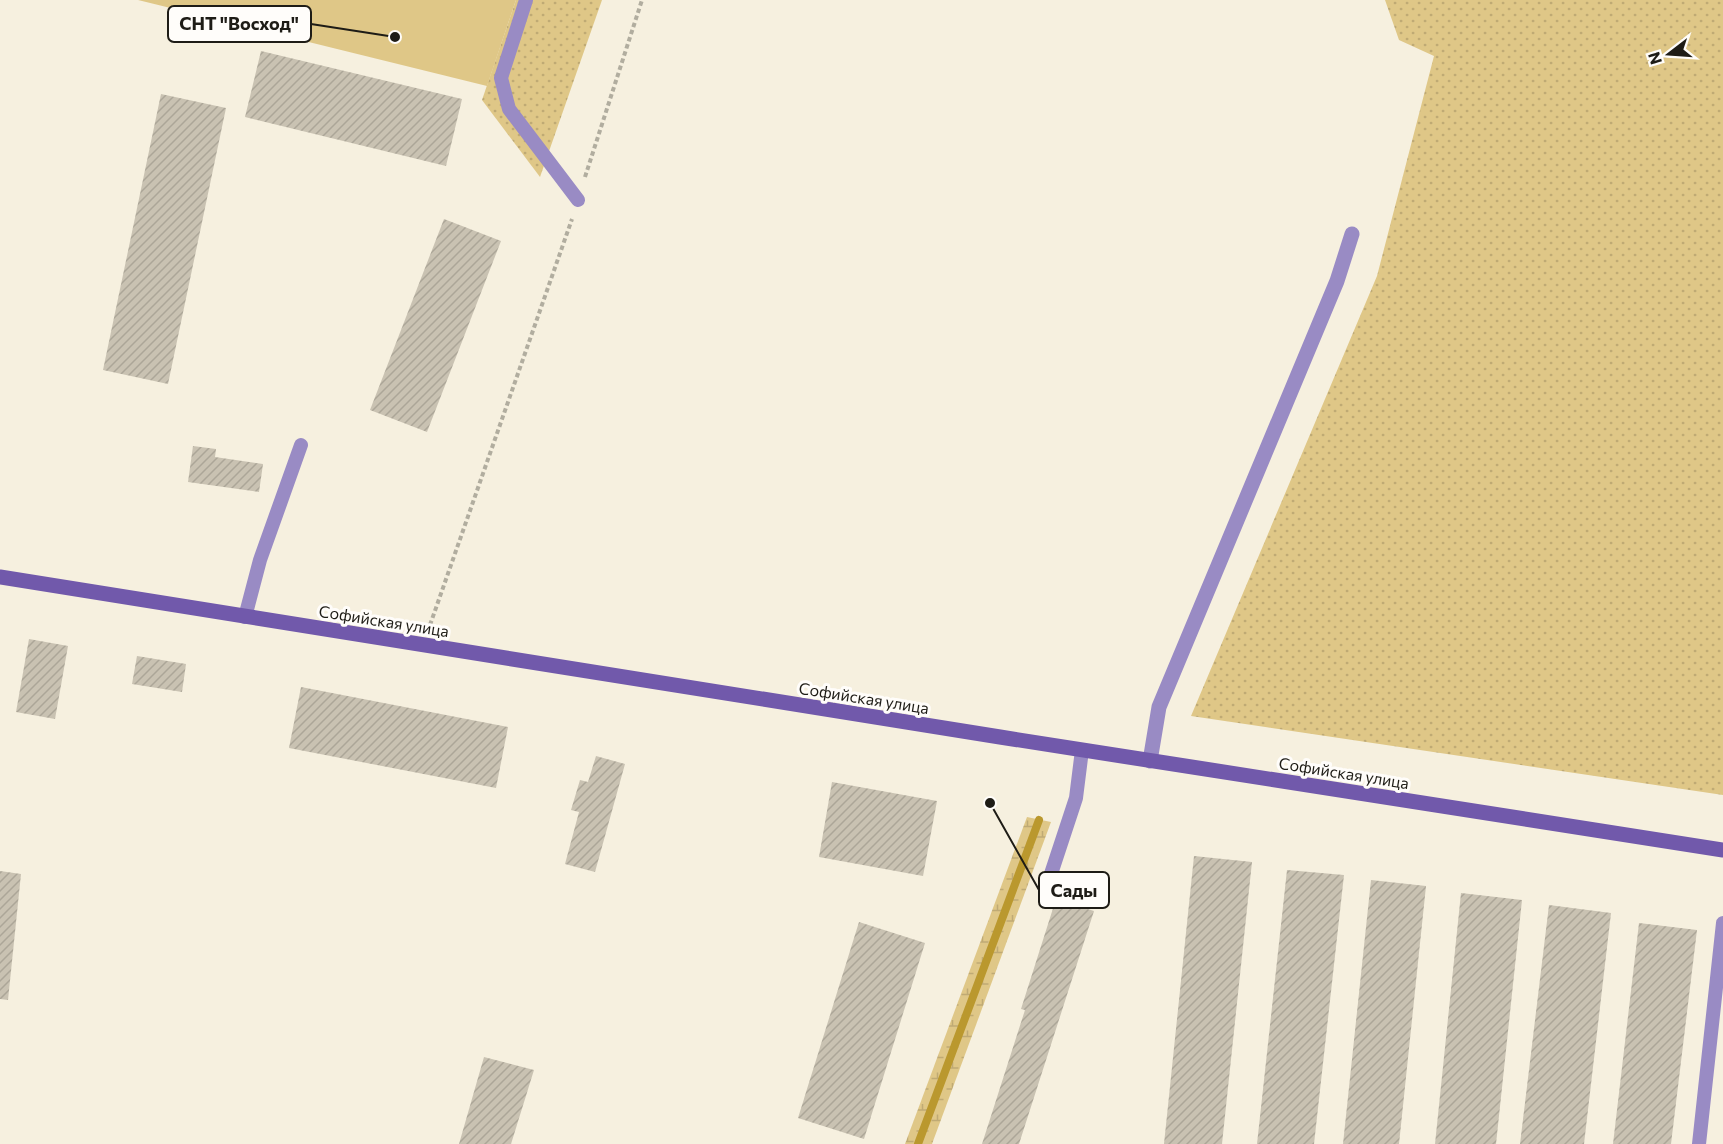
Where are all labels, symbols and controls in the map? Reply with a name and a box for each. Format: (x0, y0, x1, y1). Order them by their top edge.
callout: СНТ "Восход" (168, 6, 311, 42)
text: СНТ "Восход" (179, 12, 299, 34)
north arrow (1639, 24, 1699, 84)
text: N (1643, 50, 1665, 67)
street label: Софийская улица (318, 601, 451, 640)
street label: Софийская улица (798, 678, 931, 717)
street label: Софийская улица (1278, 753, 1411, 792)
callout: Сады (1039, 872, 1109, 908)
text: Сады (1051, 879, 1097, 901)

